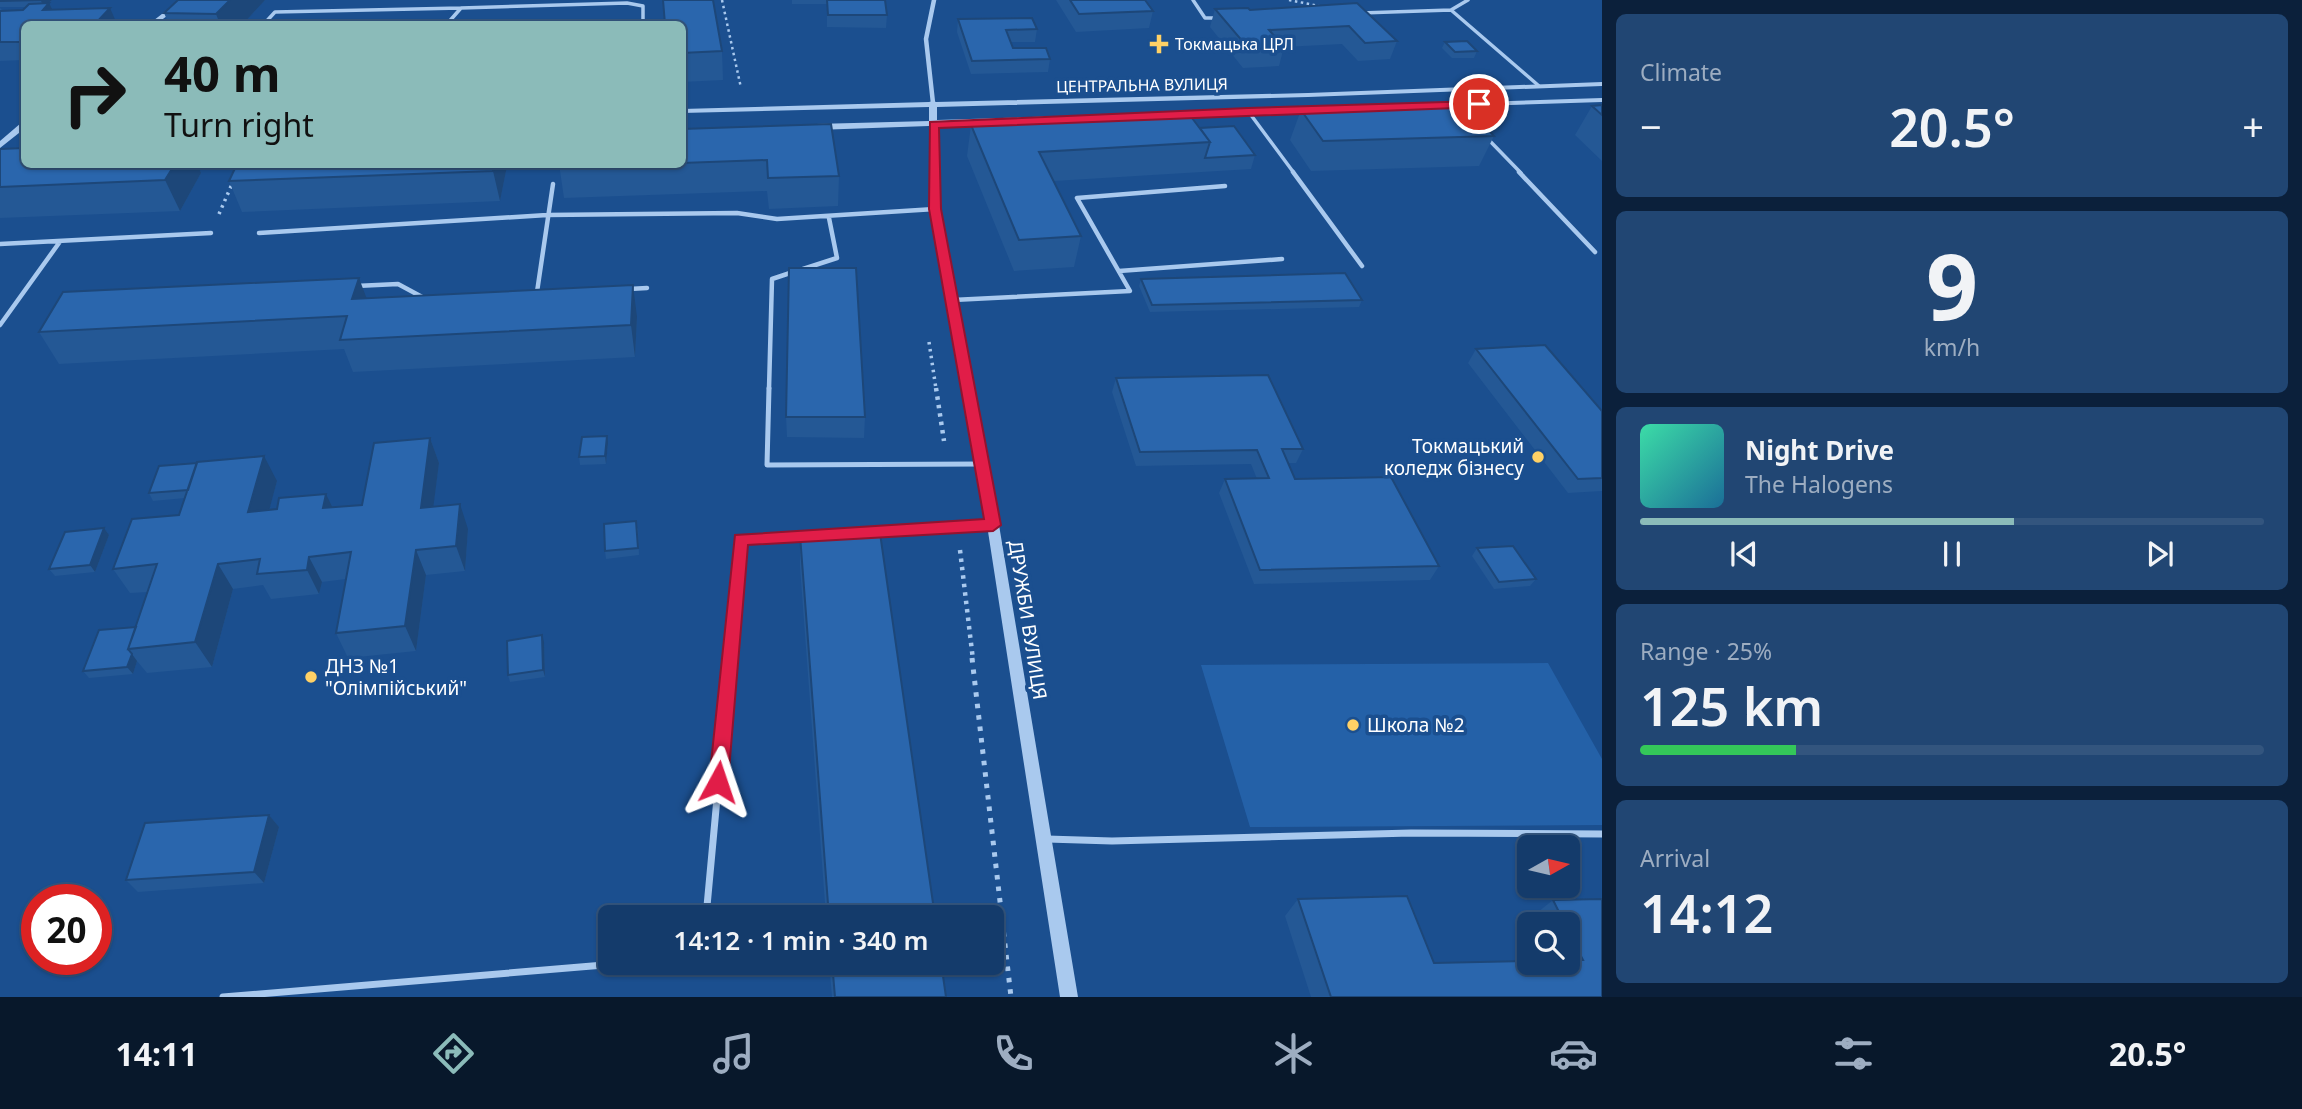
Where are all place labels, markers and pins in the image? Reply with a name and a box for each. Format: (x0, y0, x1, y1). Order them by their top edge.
place label: Токмацька ЦРЛ (1175, 33, 1294, 55)
marker: Токмацька ЦРЛ (1149, 34, 1169, 54)
pin (1449, 74, 1509, 134)
place label: Токмацький коледж бізнесу (1384, 433, 1524, 481)
marker: Токмацький коледж бізнесу (1530, 449, 1546, 465)
place label: ДНЗ №1 "Олімпійський" (325, 653, 467, 701)
marker: ДНЗ №1 "Олімпійський" (303, 669, 319, 685)
place label: Школа №2 (1367, 712, 1465, 738)
marker: Школа №2 (1345, 717, 1361, 733)

